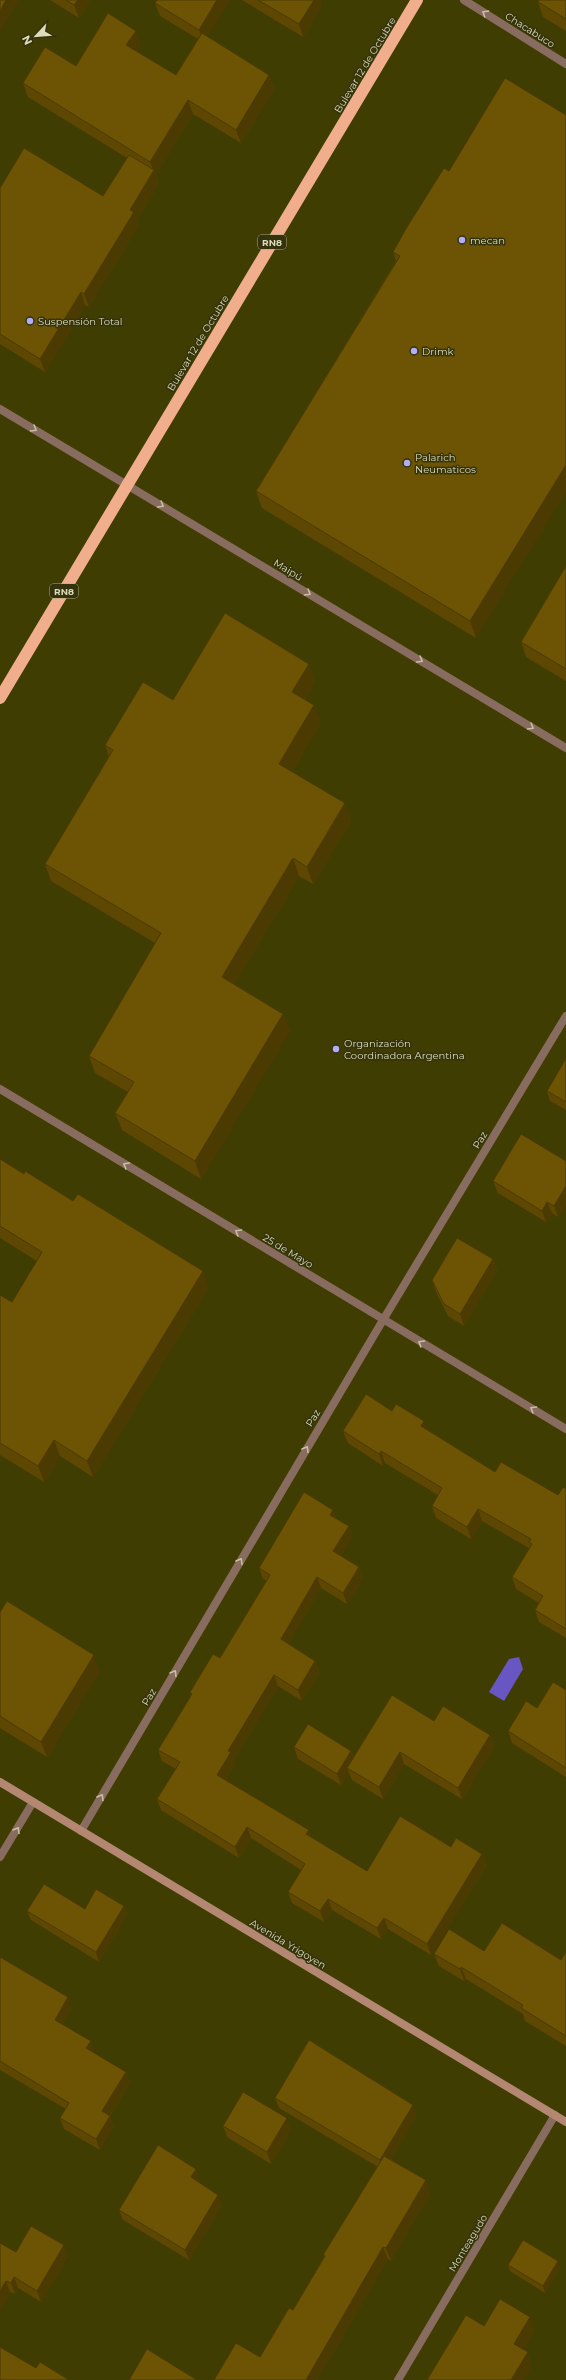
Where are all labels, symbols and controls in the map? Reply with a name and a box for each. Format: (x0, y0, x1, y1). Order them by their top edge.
street label: Chacabuco (503, 9, 557, 51)
one-way arrow (482, 11, 489, 18)
street label: Bulevar 12 de Octubre (331, 15, 399, 115)
north arrow (16, 16, 56, 56)
text: N (19, 33, 35, 47)
place label: mecan (470, 234, 505, 247)
road number: RN8 (258, 235, 286, 249)
marker: mecan (457, 235, 467, 245)
street label: Bulevar 12 de Octubre (164, 293, 232, 393)
place label: Suspensión Total (38, 315, 122, 328)
marker: Suspensión Total (25, 316, 35, 326)
place label: Drimk (422, 345, 453, 358)
marker: Drimk (409, 346, 419, 356)
one-way arrow (30, 425, 37, 432)
place label: Palarich Neumaticos (415, 451, 476, 476)
marker: Palarich Neumaticos (402, 458, 412, 468)
one-way arrow (157, 500, 164, 507)
street label: Maipú (271, 556, 305, 584)
road number: RN8 (50, 584, 78, 598)
one-way arrow (304, 589, 311, 596)
one-way arrow (416, 656, 423, 663)
one-way arrow (527, 723, 534, 730)
place label: Organización Coordinadora Argentina (344, 1037, 465, 1062)
marker: Organización Coordinadora Argentina (331, 1044, 341, 1054)
street label: Paz (470, 1129, 490, 1151)
one-way arrow (123, 1162, 130, 1169)
one-way arrow (235, 1229, 242, 1237)
street label: 25 de Mayo (261, 1231, 315, 1271)
one-way arrow (418, 1340, 425, 1347)
street label: Paz (303, 1407, 323, 1429)
one-way arrow (529, 1407, 537, 1414)
one-way arrow (302, 1446, 309, 1453)
one-way arrow (236, 1558, 243, 1565)
one-way arrow (169, 1670, 177, 1677)
street label: Paz (139, 1686, 159, 1708)
one-way arrow (96, 1794, 103, 1801)
one-way arrow (12, 1827, 19, 1834)
street label: Avenida Yrigoyen (248, 1916, 328, 1972)
street label: Monteagudo (446, 2212, 490, 2274)

